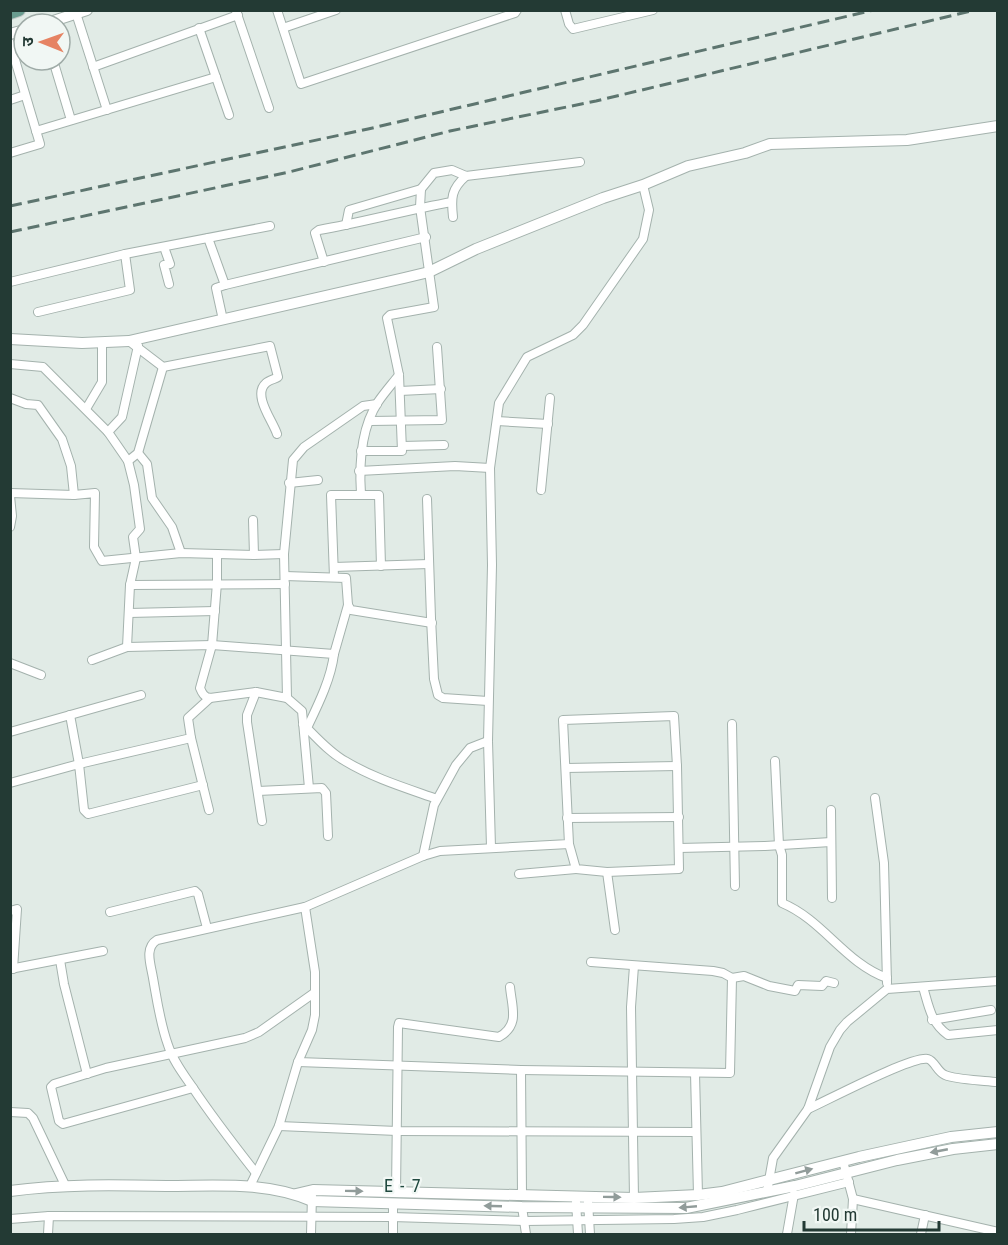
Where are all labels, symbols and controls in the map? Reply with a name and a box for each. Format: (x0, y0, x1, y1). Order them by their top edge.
north arrow (12, 12, 72, 72)
text: उ (18, 36, 37, 47)
one-way arrow (930, 1147, 949, 1156)
one-way arrow (795, 1166, 813, 1176)
district label: E - 7 (384, 1175, 422, 1196)
one-way arrow (345, 1186, 364, 1196)
one-way arrow (603, 1193, 622, 1202)
scale bar (804, 1194, 939, 1232)
one-way arrow (483, 1202, 502, 1211)
one-way arrow (678, 1202, 697, 1212)
text: 100 m (813, 1204, 857, 1225)

